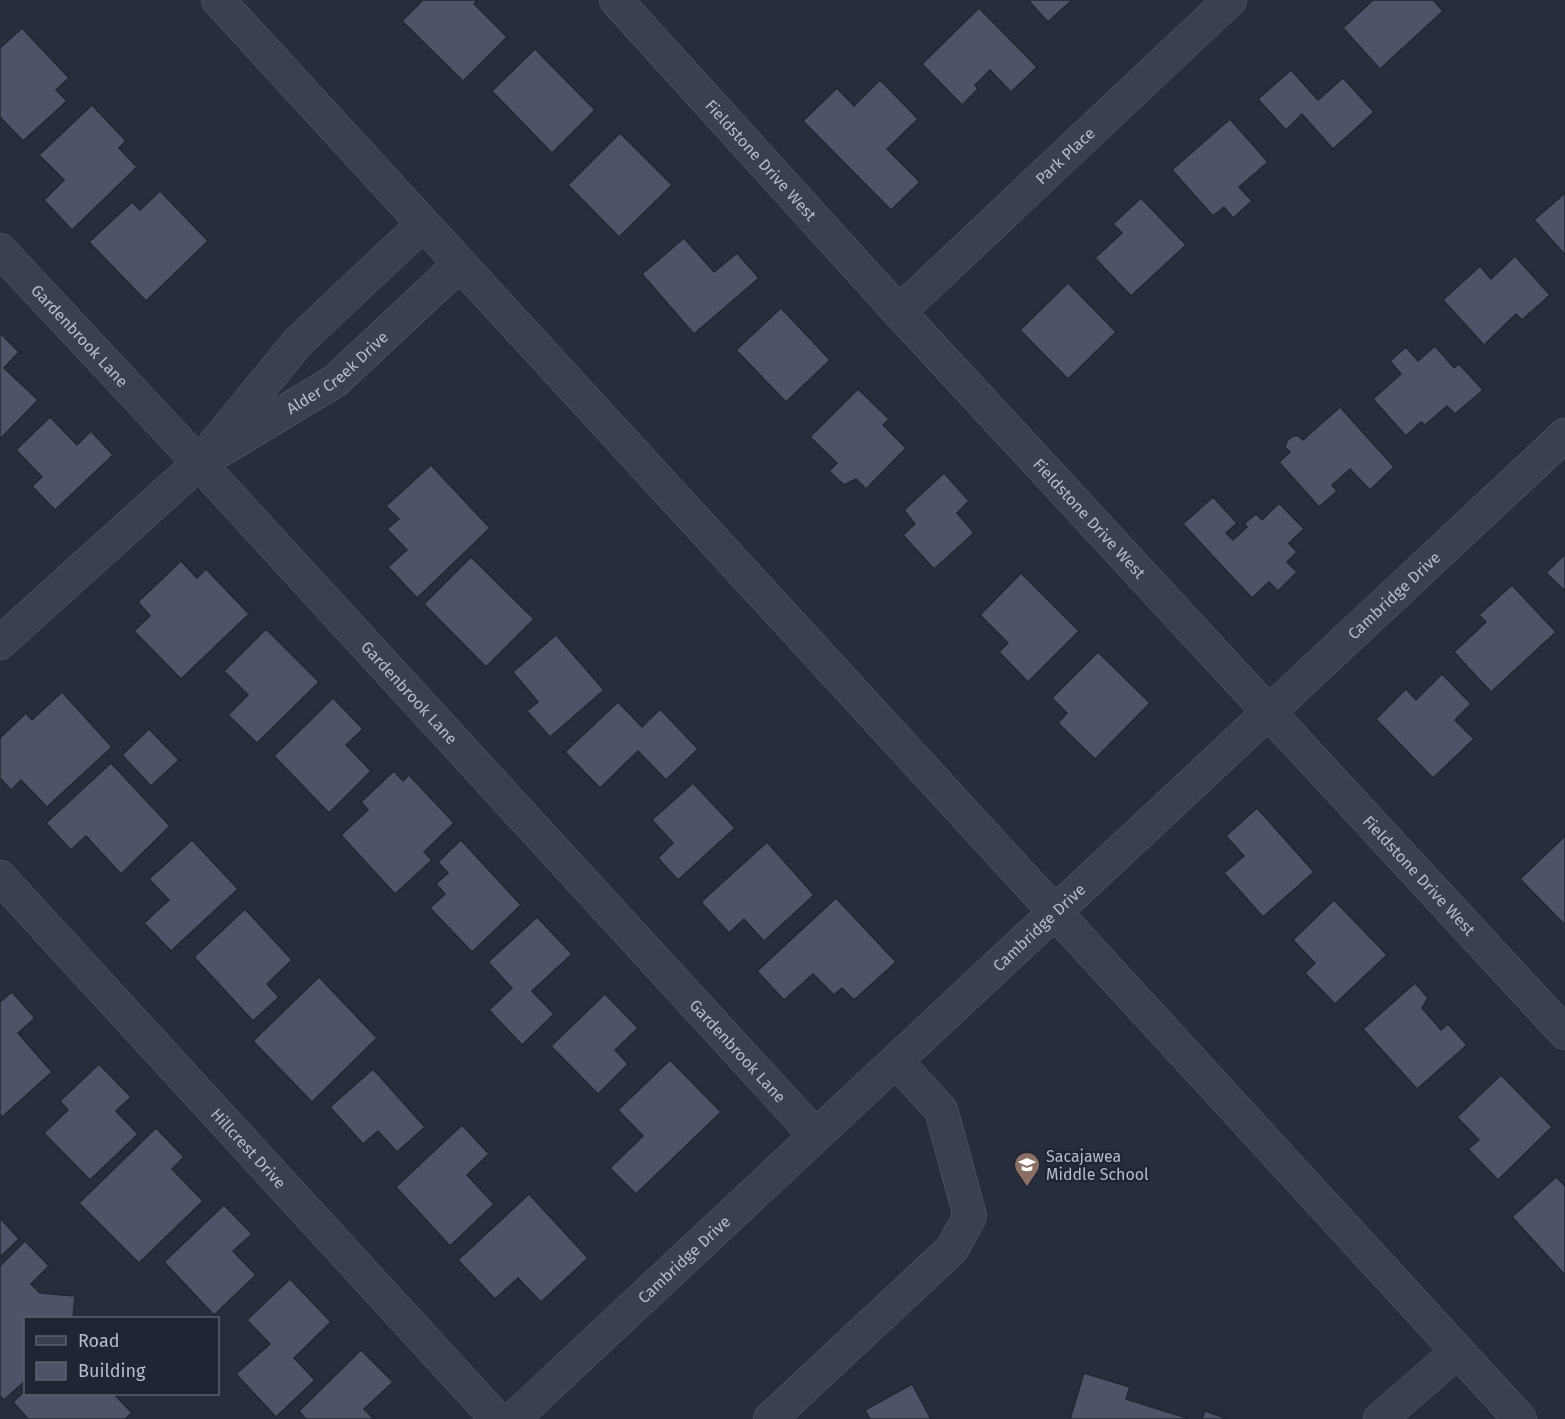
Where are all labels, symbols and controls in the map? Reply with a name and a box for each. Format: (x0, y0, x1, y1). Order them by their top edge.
street label: Fieldstone Drive West (702, 96, 821, 224)
street label: Park Place (1031, 123, 1098, 188)
street label: Gardenbrook Lane (27, 280, 132, 391)
street label: Alder Creek Drive (283, 327, 392, 418)
street label: Fieldstone Drive West (1029, 454, 1150, 582)
street label: Cambridge Drive (1344, 547, 1444, 643)
street label: Gardenbrook Lane (357, 637, 462, 748)
street label: Fieldstone Drive West (1359, 811, 1479, 939)
street label: Cambridge Drive (989, 879, 1089, 975)
street label: Gardenbrook Lane (686, 995, 790, 1106)
street label: Hillcrest Drive (207, 1104, 290, 1192)
place label: Sacajawea Middle School (1046, 1147, 1149, 1184)
school or university icon: Sacajawea Middle School (1012, 1150, 1042, 1188)
street label: Cambridge Drive (634, 1211, 734, 1307)
legend (24, 1317, 219, 1395)
text: Road (78, 1330, 120, 1352)
text: Building (78, 1360, 146, 1382)

